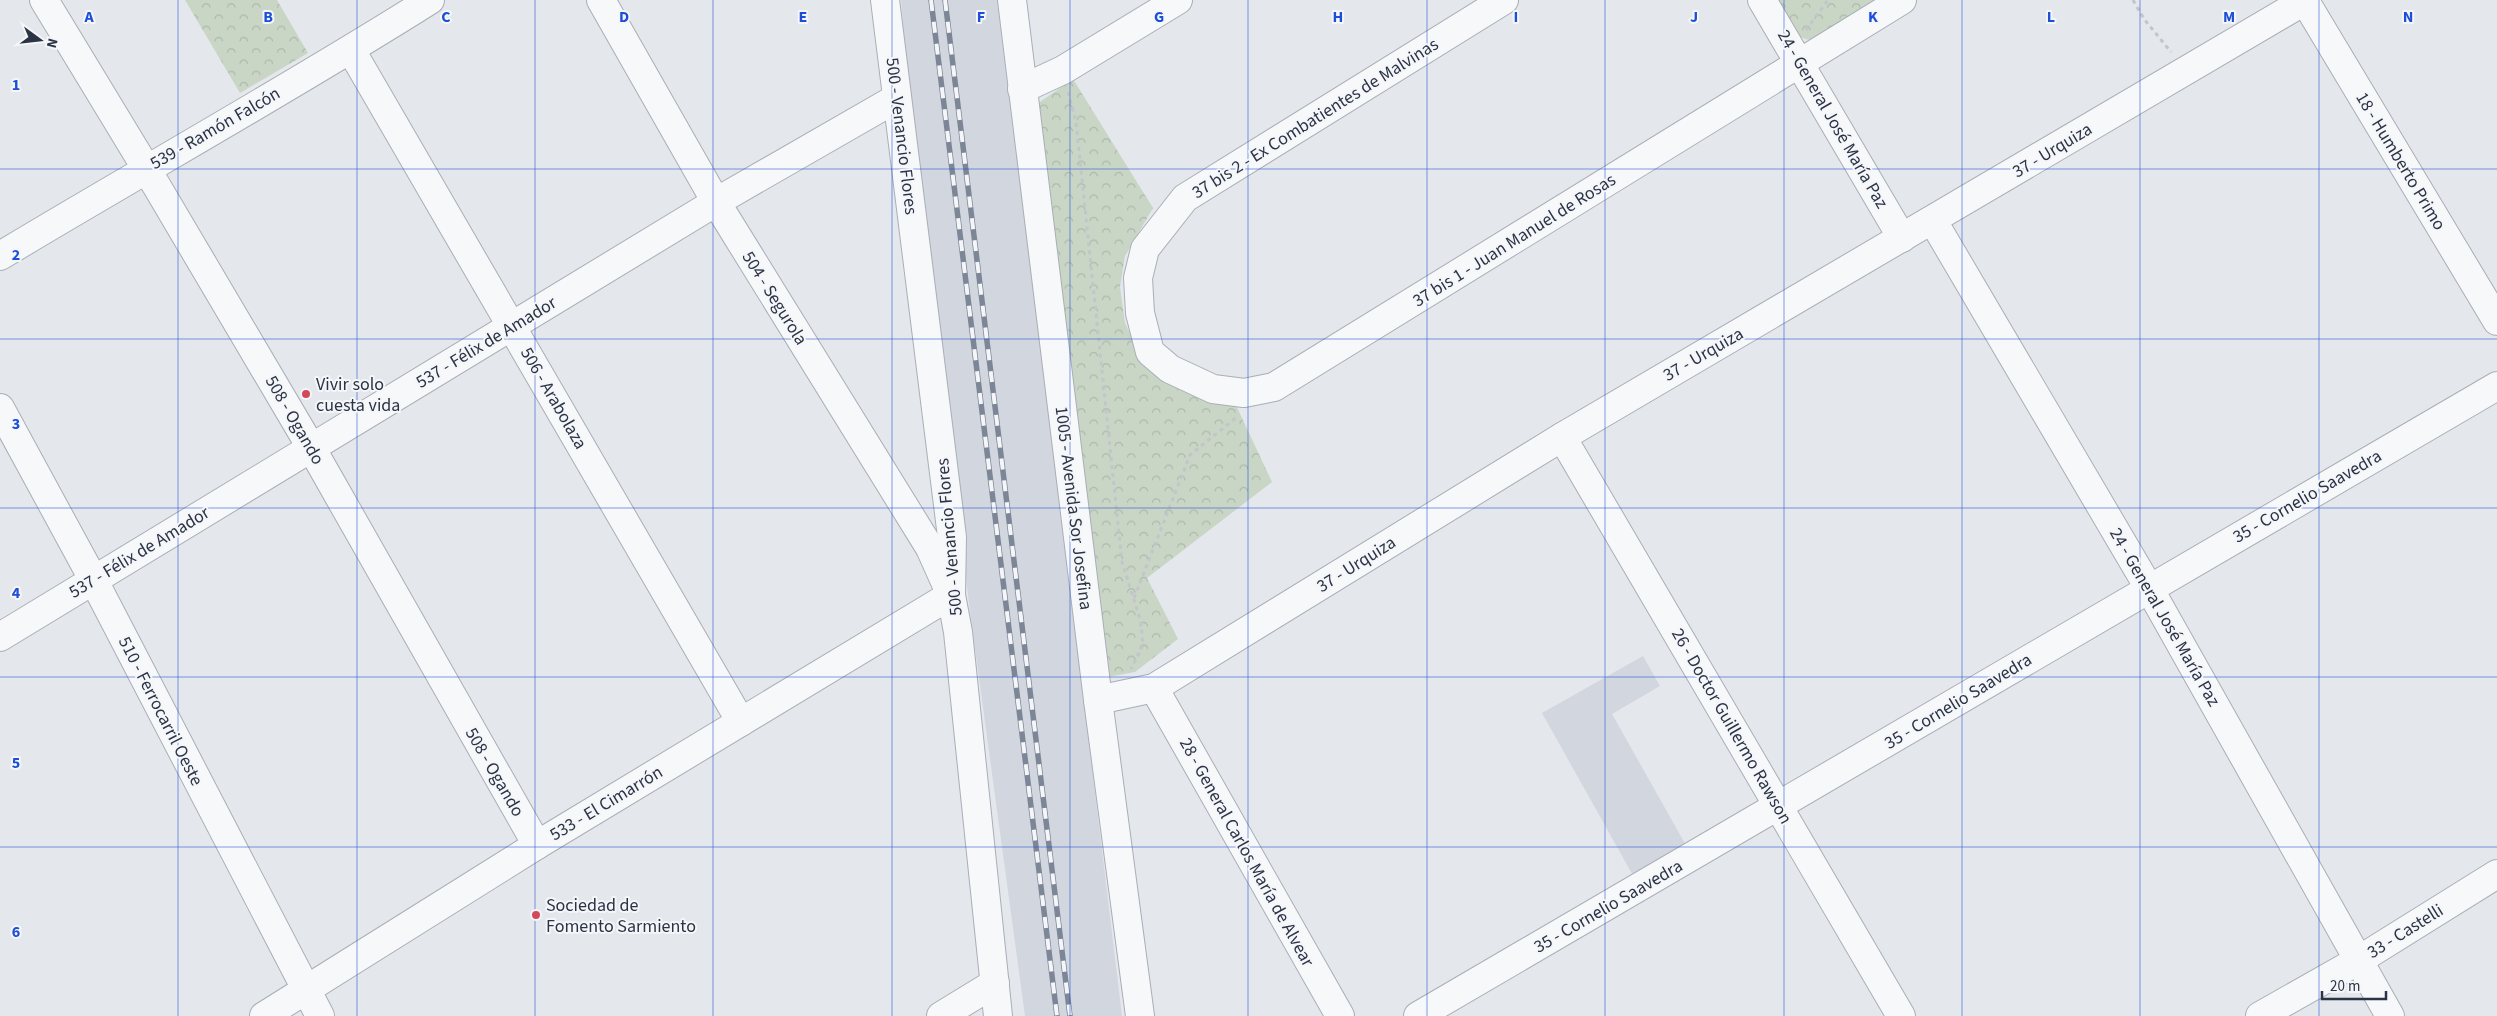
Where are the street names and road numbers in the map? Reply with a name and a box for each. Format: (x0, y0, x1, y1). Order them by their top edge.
street label: 24 - General José María Paz (1771, 25, 1894, 214)
street label: 37 bis 2 - Ex Combatientes de Malvinas (1187, 32, 1443, 205)
street label: 500 - Venancio Flores (879, 56, 924, 216)
street label: 539 - Ramón Falcón (146, 81, 285, 176)
street label: 18 - Humberto Primo (2349, 88, 2452, 235)
street label: 37 - Urquiza (2008, 117, 2097, 184)
street label: 37 bis 1 - Juan Manuel de Rosas (1408, 168, 1621, 313)
street label: 504 - Segurola (736, 247, 813, 350)
street label: 537 - Félix de Amador (411, 290, 562, 394)
street label: 37 - Urquiza (1659, 321, 1748, 387)
street label: 506 - Arabolaza (514, 343, 593, 454)
street label: 508 - Ogando (259, 371, 330, 469)
street label: 1005 - Avenida Sor Josefina (1049, 405, 1098, 611)
street label: 35 - Cornelio Saavedra (2228, 444, 2386, 549)
street label: 500 - Venancio Flores (930, 457, 969, 617)
street label: 537 - Félix de Amador (64, 500, 215, 604)
street label: 24 - General José María Paz (2103, 523, 2226, 712)
street label: 37 - Urquiza (1312, 530, 1401, 599)
street label: 26 - Doctor Guillermo Rawson (1665, 624, 1798, 829)
street label: 510 - Ferrocarril Oeste (112, 632, 209, 790)
street label: 35 - Cornelio Saavedra (1880, 647, 2037, 755)
street label: 508 - Ogando (459, 723, 530, 821)
street label: 28 - General Carlos María de Alvear (1173, 733, 1320, 972)
street label: 533 - El Cimarrón (545, 760, 668, 847)
street label: 35 - Cornelio Saavedra (1529, 854, 1687, 959)
street label: 33 - Castelli (2362, 898, 2448, 965)

